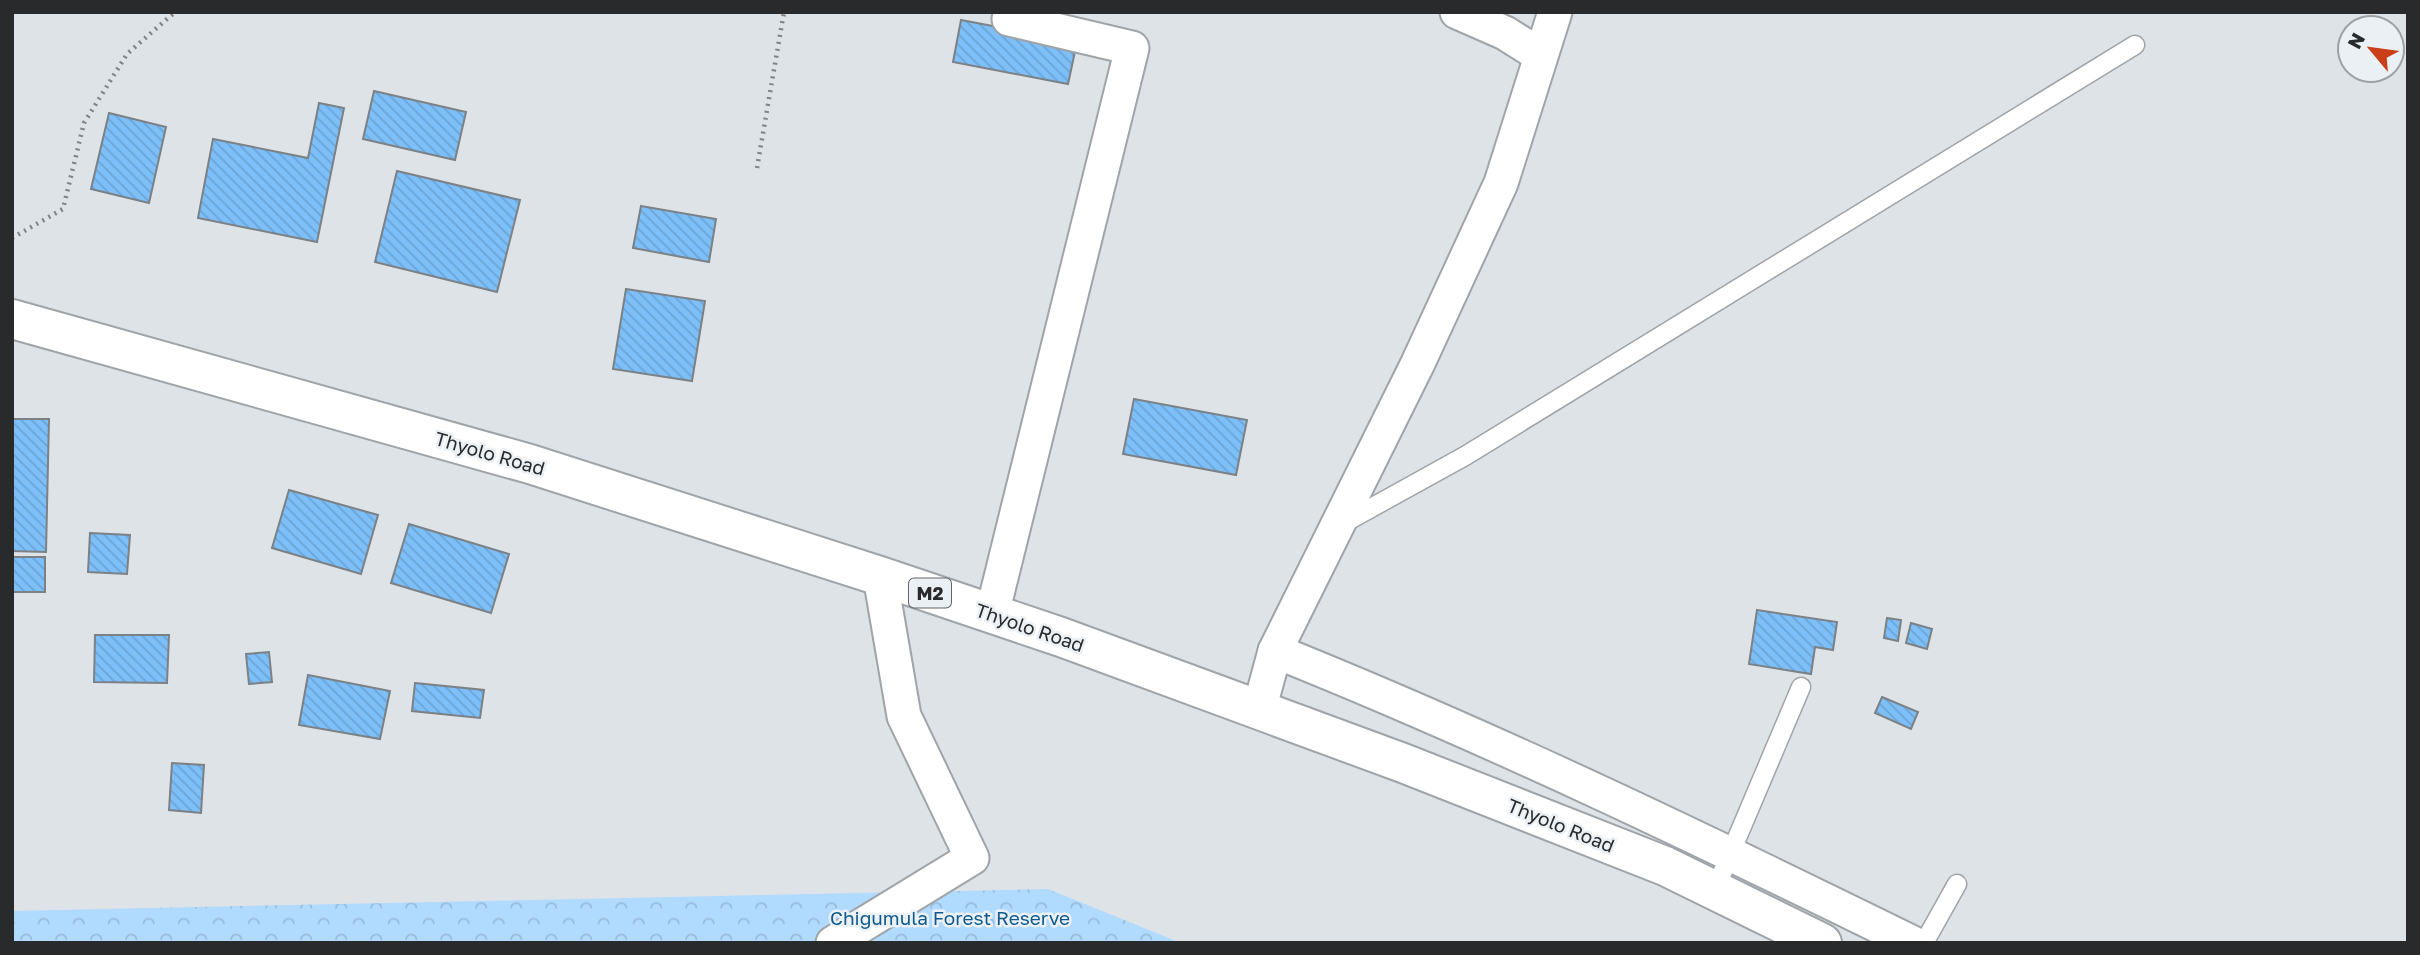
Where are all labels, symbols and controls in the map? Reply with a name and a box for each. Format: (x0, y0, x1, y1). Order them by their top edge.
north arrow (2336, 14, 2406, 84)
text: N (2342, 29, 2369, 52)
street label: Thyolo Road (432, 426, 548, 480)
road number: M2 (909, 578, 951, 608)
street label: Thyolo Road (973, 598, 1087, 656)
street label: Thyolo Road (1504, 793, 1618, 857)
park label: Chigumula Forest Reserve (830, 906, 1070, 929)

